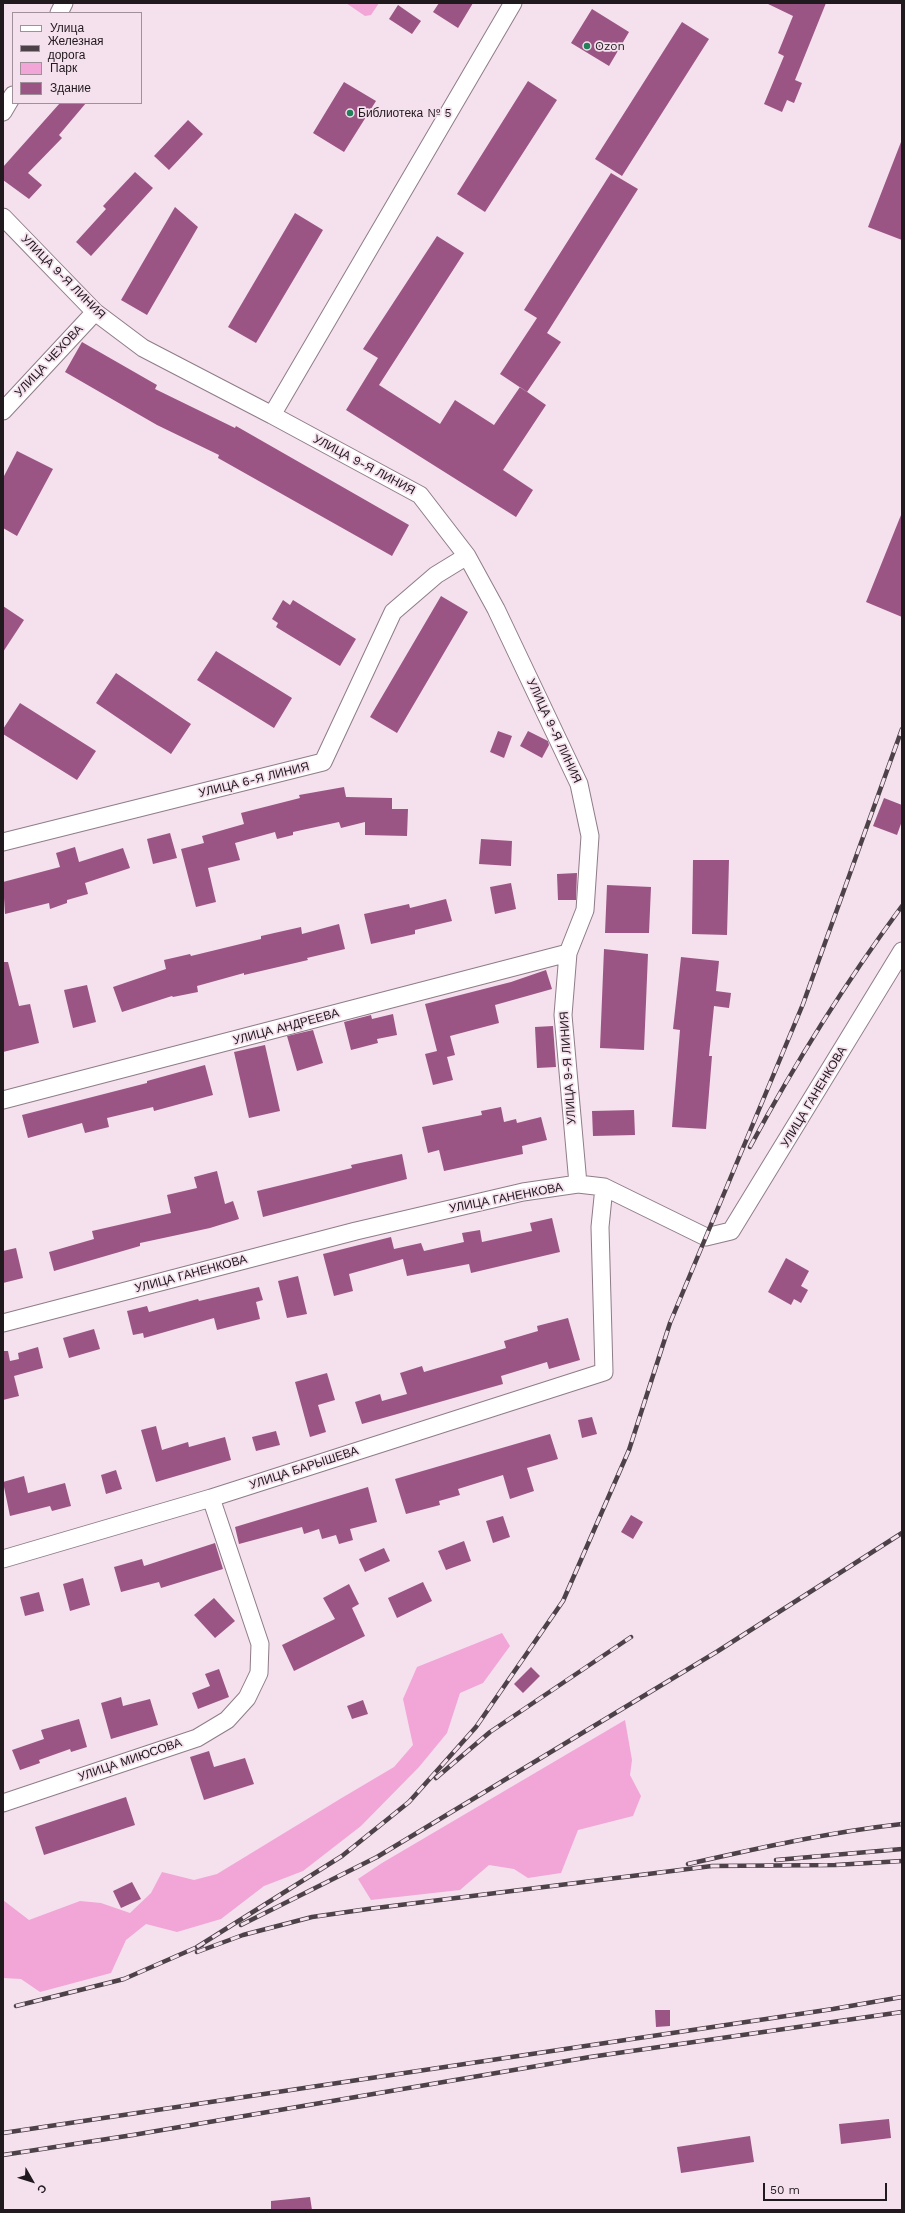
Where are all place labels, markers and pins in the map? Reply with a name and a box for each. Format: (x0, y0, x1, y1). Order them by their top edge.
place label: Ozon (595, 39, 625, 53)
marker: Ozon (582, 41, 592, 51)
place label: Библиотека № 5 (358, 106, 452, 120)
marker: Библиотека № 5 (345, 108, 355, 118)

